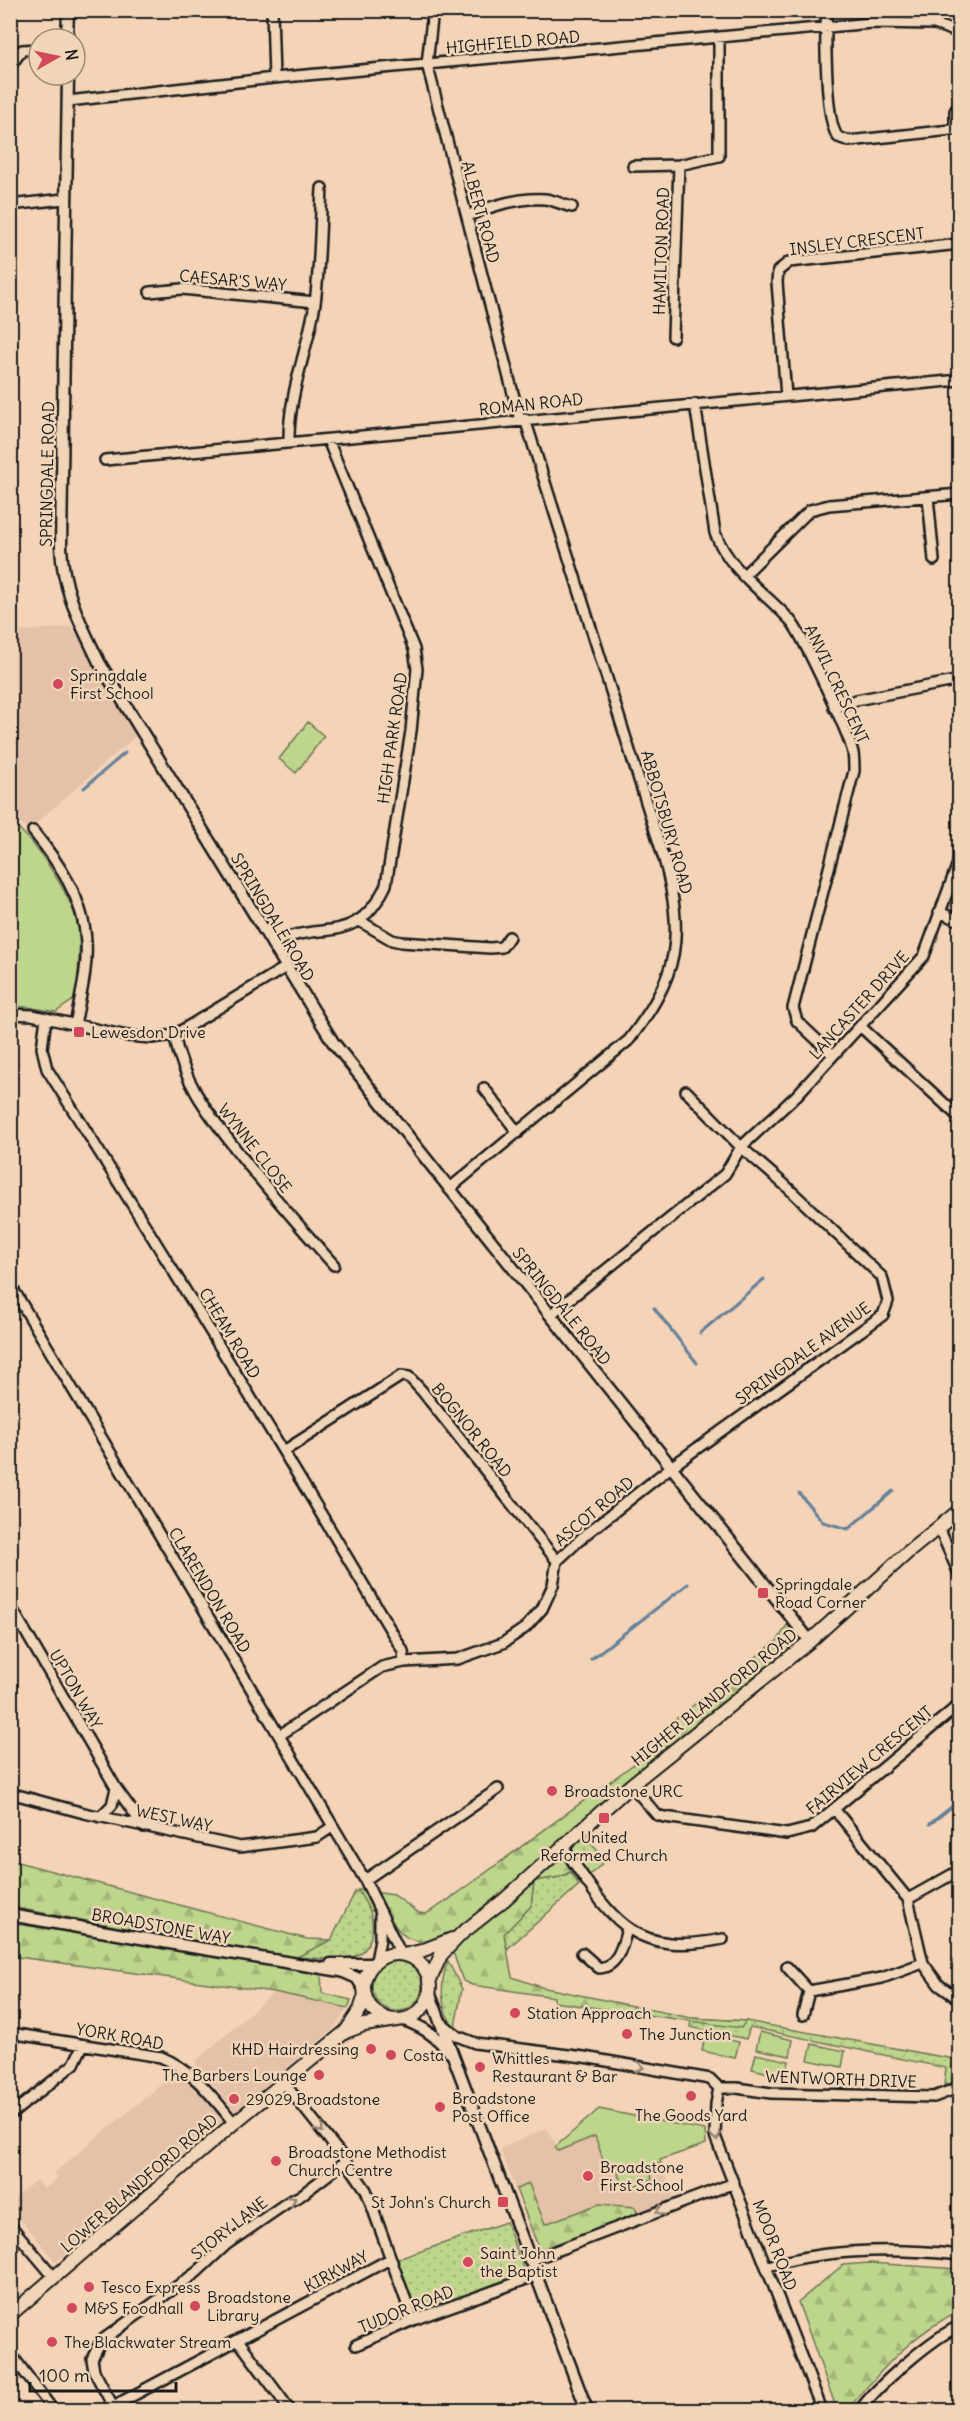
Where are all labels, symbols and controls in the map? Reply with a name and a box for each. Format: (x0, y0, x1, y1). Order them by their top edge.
street label: HIGHFIELD ROAD (445, 26, 581, 58)
north arrow (27, 27, 87, 87)
text: N (61, 48, 83, 62)
street label: ALBERT ROAD (458, 159, 504, 265)
street label: HAMILTON ROAD (649, 187, 673, 315)
street label: INSLEY CRESCENT (788, 223, 926, 259)
street label: CAESAR'S WAY (178, 265, 288, 295)
street label: ROMAN ROAD (478, 389, 584, 419)
street label: SPRINGDALE ROAD (36, 401, 58, 547)
street label: ANVIL CRESCENT (801, 621, 873, 747)
place label: Springdale First School (70, 665, 154, 703)
street label: HIGH PARK ROAD (373, 671, 411, 805)
marker: Springdale First School (51, 677, 65, 691)
street label: ABBOTSBURY ROAD (637, 748, 697, 896)
street label: SPRINGDALE ROAD (227, 849, 319, 985)
street label: LANCASTER DRIVE (805, 947, 913, 1063)
place label: Lewesdon Drive (91, 1022, 206, 1042)
marker: Lewesdon Drive (72, 1025, 86, 1039)
street label: WYNNE CLOSE (214, 1099, 296, 1197)
street label: SPRINGDALE ROAD (508, 1243, 616, 1369)
street label: CHEAM ROAD (195, 1284, 265, 1382)
street label: SPRINGDALE AVENUE (731, 1297, 875, 1409)
street label: BOGNOR ROAD (428, 1379, 516, 1481)
street label: ASCOT ROAD (550, 1472, 638, 1550)
street label: CLARENDON ROAD (165, 1524, 255, 1656)
place label: Springdale Road Corner (775, 1574, 867, 1612)
marker: Springdale Road Corner (756, 1586, 770, 1600)
street label: HIGHER BLANDFORD ROAD (627, 1624, 801, 1770)
street label: UPTON WAY (45, 1646, 107, 1732)
street label: FAIRVIEW CRESCENT (802, 1701, 936, 1819)
place label: Broadstone URC (564, 1781, 683, 1801)
marker: Broadstone URC (545, 1784, 559, 1798)
street label: WEST WAY (134, 1800, 214, 1836)
marker: United Reformed Church (597, 1811, 611, 1825)
place label: United Reformed Church (540, 1827, 668, 1865)
street label: BROADSTONE WAY (90, 1904, 232, 1948)
place label: Station Approach (527, 2003, 652, 2023)
marker: Station Approach (508, 2006, 522, 2020)
street label: YORK ROAD (74, 2018, 166, 2054)
place label: The Junction (639, 2024, 731, 2044)
marker: The Junction (620, 2027, 634, 2041)
place label: KHD Hairdressing (232, 2039, 359, 2059)
marker: KHD Hairdressing (364, 2042, 378, 2056)
place label: Costa (403, 2045, 444, 2065)
marker: Costa (384, 2048, 398, 2062)
place label: Whittles Restaurant & Bar (492, 2048, 618, 2086)
marker: Whittles Restaurant & Bar (473, 2060, 487, 2074)
one-way arrow (634, 2060, 644, 2073)
place label: The Barbers Lounge (162, 2065, 307, 2085)
street label: WENTWORTH DRIVE (765, 2066, 917, 2092)
marker: The Barbers Lounge (312, 2068, 326, 2082)
place label: Broadstone Post Office (452, 2088, 536, 2126)
place label: 29029 Broadstone (246, 2089, 380, 2109)
marker: The Goods Yard (684, 2089, 698, 2103)
marker: 29029 Broadstone (227, 2092, 241, 2106)
marker: Broadstone Post Office (433, 2100, 447, 2114)
place label: The Goods Yard (635, 2105, 747, 2125)
street label: LOWER BLANDFORD ROAD (57, 2110, 221, 2256)
one-way arrow (313, 2122, 324, 2133)
one-way arrow (709, 2132, 722, 2142)
place label: Broadstone Methodist Church Centre (288, 2142, 447, 2180)
marker: Broadstone Methodist Church Centre (269, 2154, 283, 2168)
place label: Broadstone First School (600, 2157, 684, 2195)
marker: Broadstone First School (581, 2169, 595, 2183)
street label: STORY LANE (187, 2192, 271, 2264)
place label: St John's Church (371, 2192, 491, 2212)
marker: St John's Church (496, 2195, 510, 2209)
one-way arrow (286, 2196, 296, 2207)
street label: MOOR ROAD (748, 2197, 802, 2293)
one-way arrow (655, 2204, 666, 2217)
place label: Saint John the Baptist (480, 2243, 558, 2281)
street label: KIRKWAY (301, 2246, 372, 2296)
marker: Saint John the Baptist (461, 2255, 475, 2269)
place label: Tesco Express (101, 2277, 200, 2297)
marker: Tesco Express (82, 2280, 96, 2294)
street label: TUDOR ROAD (355, 2281, 457, 2337)
place label: Broadstone Library (207, 2287, 291, 2325)
place label: M&S Foodhall (84, 2298, 183, 2318)
marker: Broadstone Library (188, 2299, 202, 2313)
marker: M&S Foodhall (65, 2301, 79, 2315)
place label: The Blackwater Stream (64, 2332, 231, 2352)
marker: The Blackwater Stream (45, 2335, 59, 2349)
scale bar (30, 2355, 176, 2393)
text: 100 m (39, 2364, 90, 2387)

